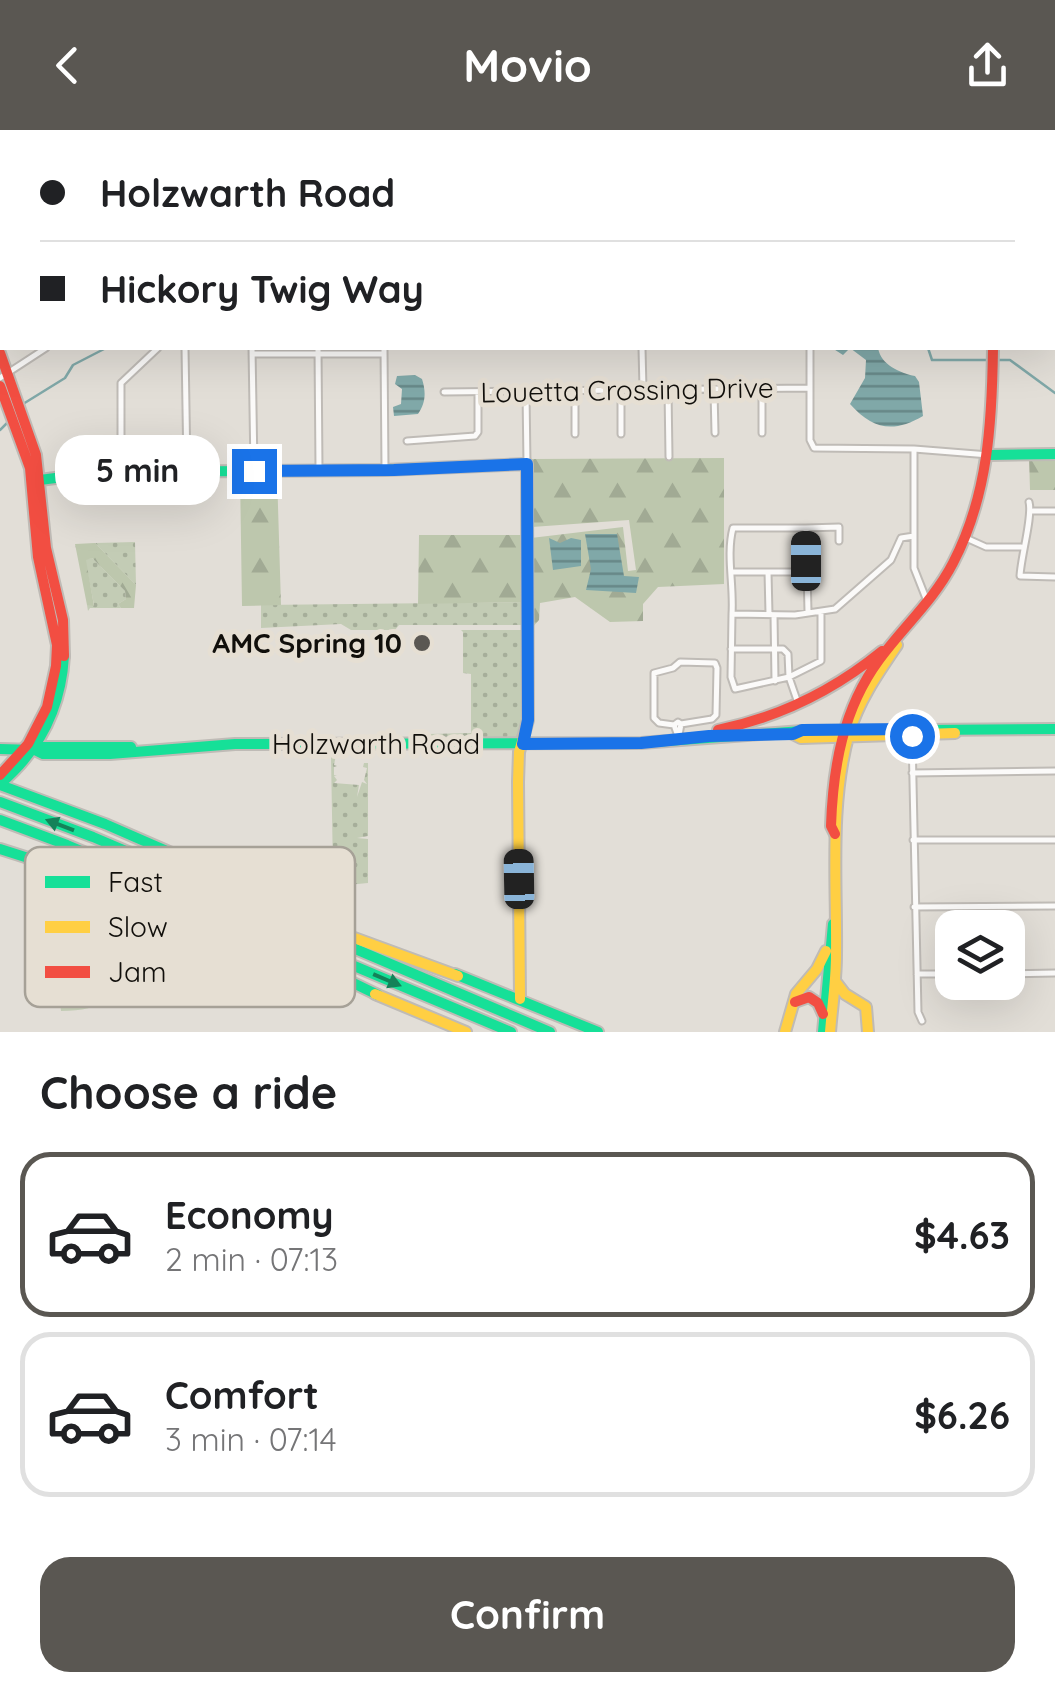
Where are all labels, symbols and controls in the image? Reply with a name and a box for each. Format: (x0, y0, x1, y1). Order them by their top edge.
text: Movio (463, 37, 592, 93)
icon: back (40, 38, 95, 93)
icon: share (960, 38, 1015, 93)
text: Holzwarth Road (100, 169, 395, 217)
text: Hickory Twig Way (100, 265, 424, 313)
street label: Louetta Crossing Drive (480, 369, 774, 410)
callout: 5 min (54, 436, 219, 506)
route end (232, 449, 277, 494)
text: 5 min (96, 450, 179, 490)
car (791, 531, 821, 591)
place label: AMC Spring 10 (212, 625, 402, 660)
marker: AMC Spring 10 (411, 632, 433, 654)
route start (890, 714, 935, 759)
street label: Holzwarth Road (272, 726, 480, 761)
one-way arrow (45, 816, 75, 832)
legend (25, 847, 355, 1007)
car (503, 849, 535, 909)
text: Fast (108, 864, 163, 899)
text: Slow (108, 909, 168, 944)
map controls (935, 910, 1025, 1000)
button: layers (935, 910, 1025, 1000)
text: Jam (108, 954, 167, 989)
one-way arrow (372, 972, 402, 988)
text: Choose a ride (40, 1064, 337, 1120)
icon: car (45, 1190, 135, 1280)
text: Economy (165, 1191, 334, 1239)
text: $4.63 (914, 1211, 1010, 1259)
text: 2 min · 07:13 (165, 1239, 338, 1279)
icon: car (45, 1370, 135, 1460)
text: Comfort (165, 1371, 319, 1419)
text: $6.26 (914, 1391, 1010, 1439)
text: 3 min · 07:14 (165, 1419, 337, 1459)
button: Confirm (40, 1557, 1015, 1672)

